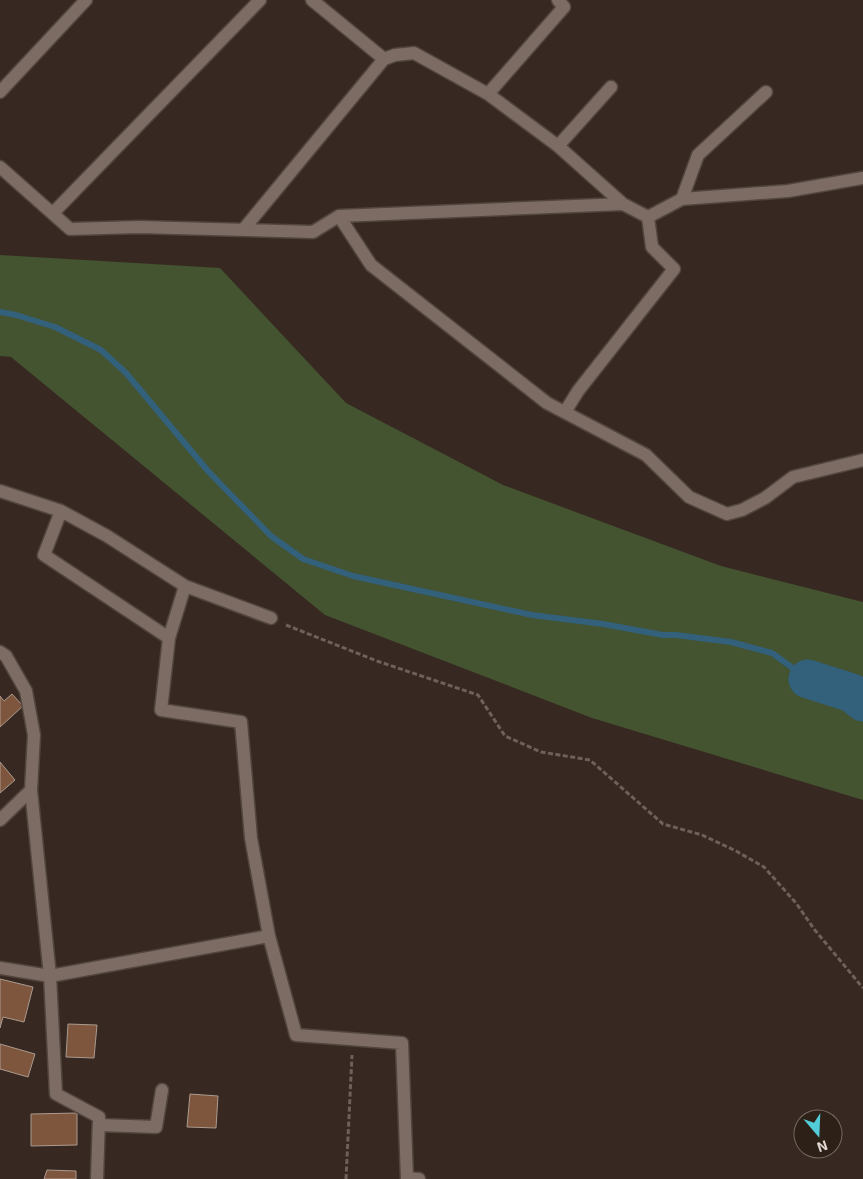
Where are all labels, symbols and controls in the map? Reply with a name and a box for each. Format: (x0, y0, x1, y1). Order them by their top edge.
north arrow (793, 1109, 843, 1159)
text: N (815, 1137, 830, 1156)

